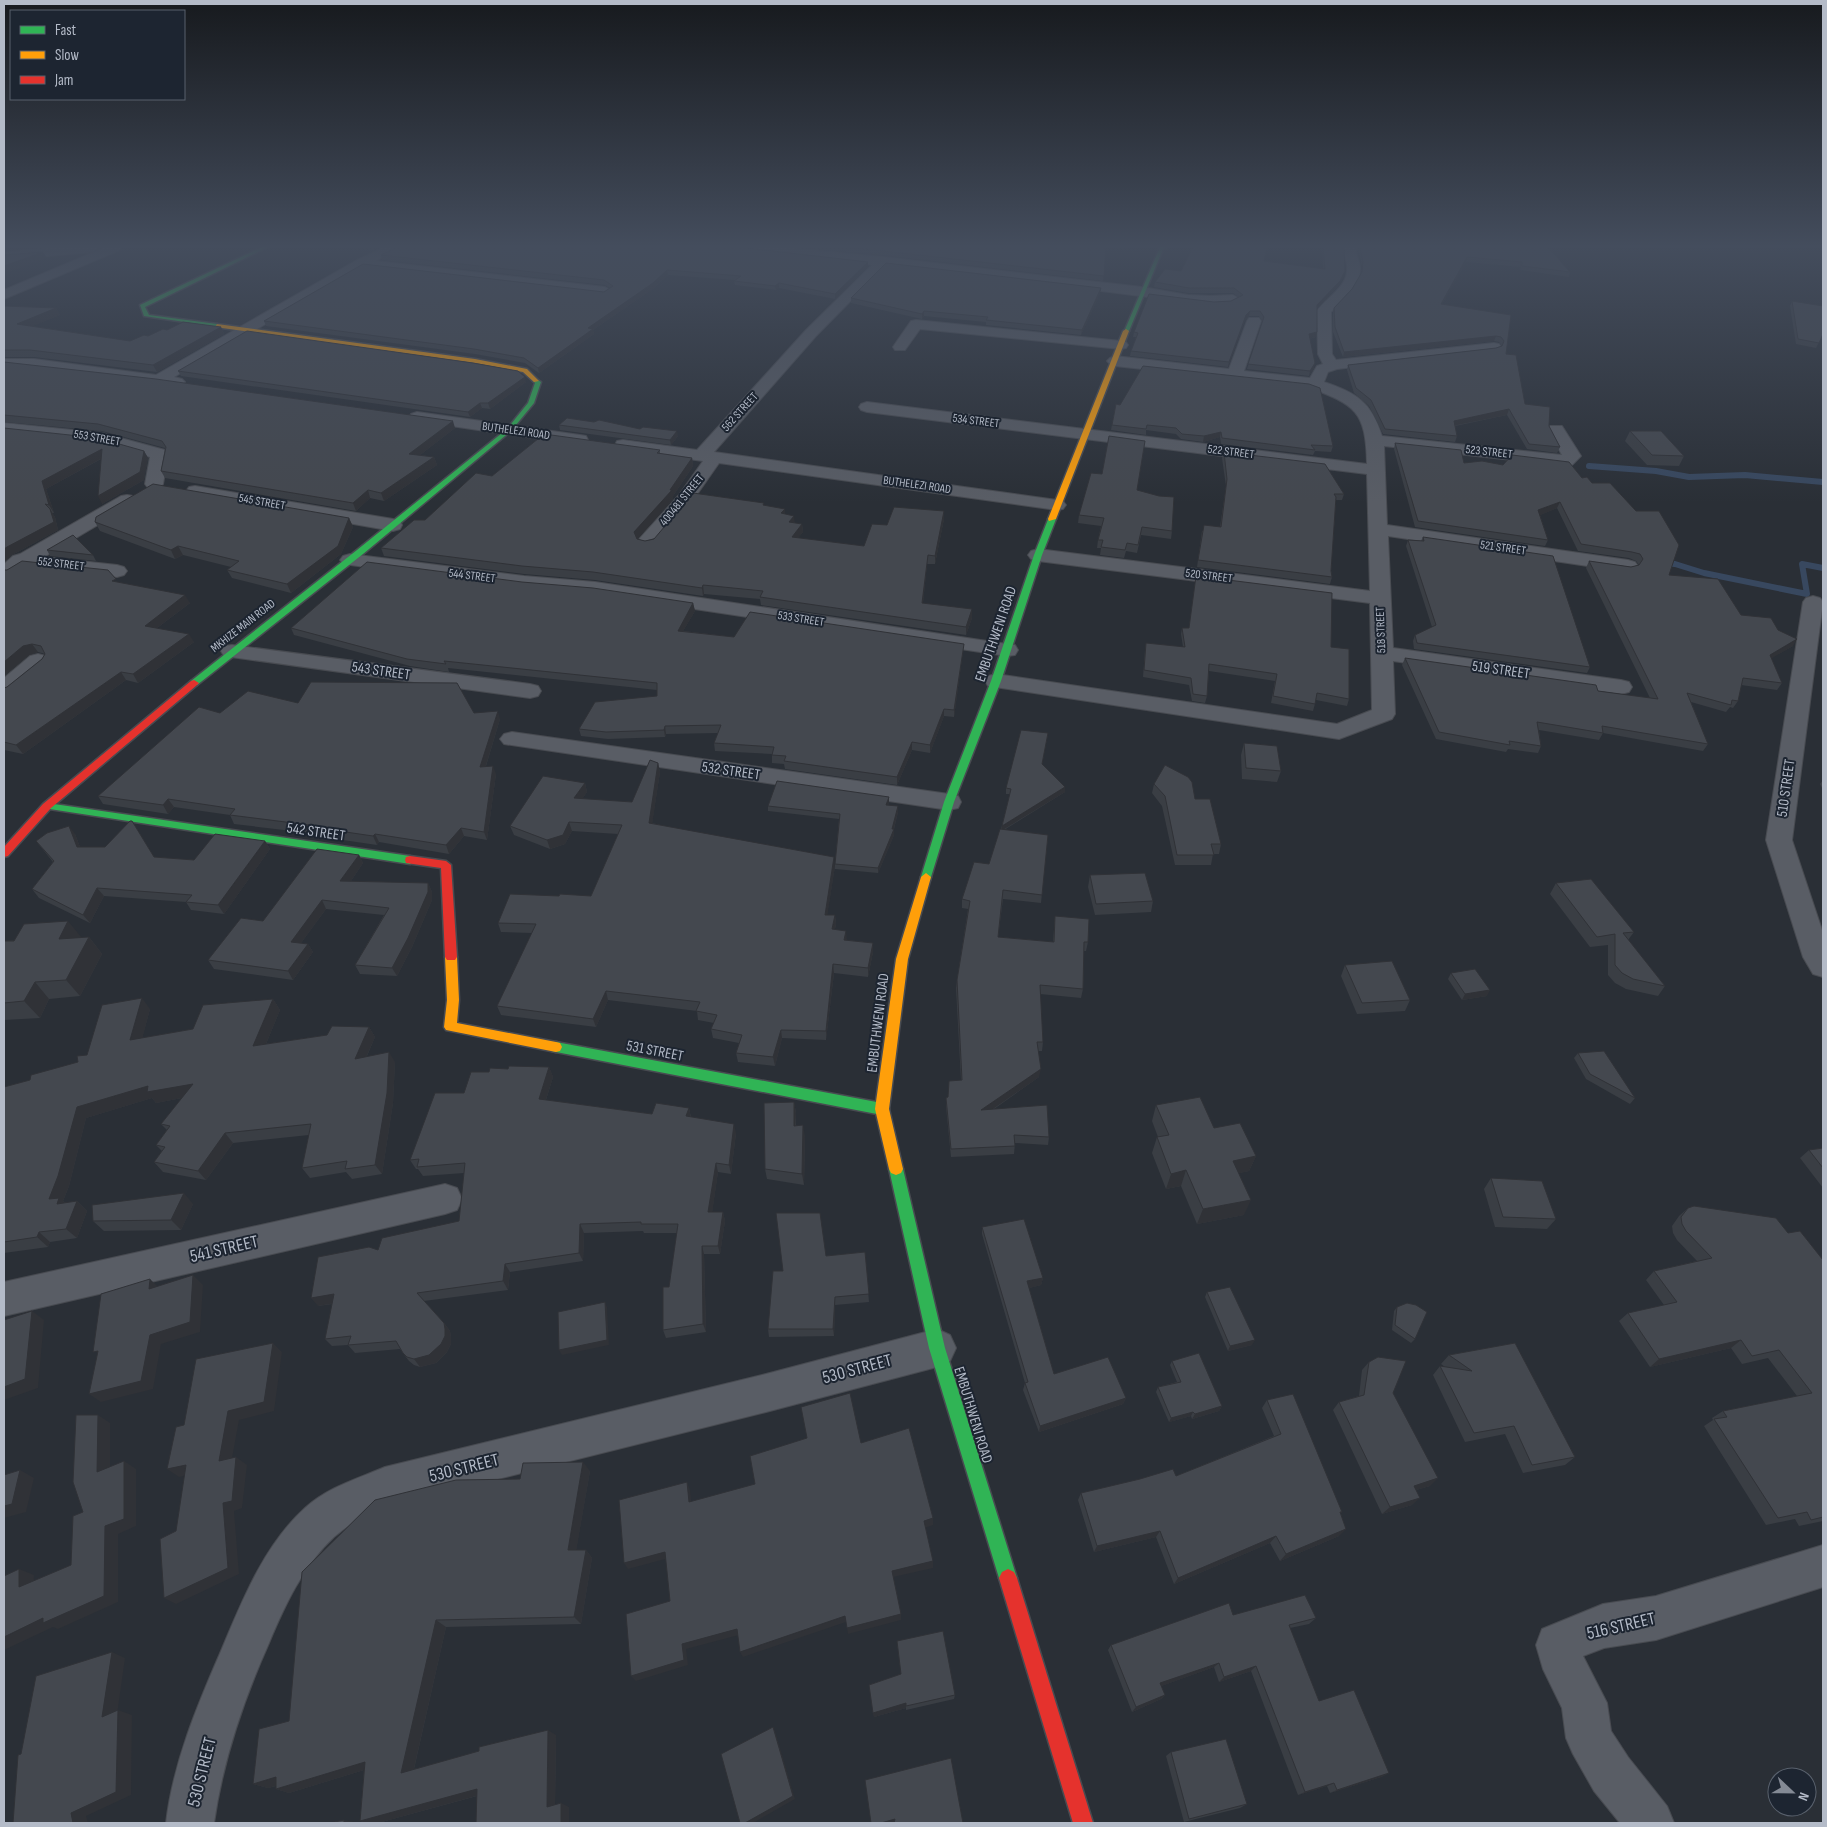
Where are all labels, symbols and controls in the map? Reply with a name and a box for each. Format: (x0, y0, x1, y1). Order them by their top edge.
legend (10, 10, 185, 100)
text: Fast (55, 21, 77, 40)
text: Slow (55, 46, 79, 65)
text: Jam (54, 71, 73, 90)
street label: 562 STREET (719, 389, 761, 435)
street label: 534 STREET (952, 411, 1000, 431)
street label: BUTHELEZI ROAD (481, 419, 551, 443)
street label: 553 STREET (73, 427, 121, 449)
street label: 522 STREET (1207, 442, 1255, 462)
street label: 523 STREET (1465, 442, 1513, 462)
street label: 400481 STREET (657, 471, 708, 529)
street label: BUTHELEZI ROAD (882, 473, 952, 497)
street label: 545 STREET (238, 491, 286, 513)
street label: 521 STREET (1479, 537, 1527, 559)
street label: 552 STREET (37, 554, 85, 574)
street label: 544 STREET (448, 566, 496, 586)
street label: 520 STREET (1185, 566, 1233, 586)
street label: EMBUTHWENI ROAD (971, 584, 1021, 684)
street label: MKHIZE MAIN ROAD (208, 596, 278, 656)
street label: 518 STREET (1373, 606, 1389, 653)
street label: 533 STREET (777, 608, 826, 630)
street label: 543 STREET (351, 657, 411, 685)
street label: 519 STREET (1471, 657, 1531, 683)
street label: 532 STREET (701, 758, 761, 784)
street label: 510 STREET (1773, 758, 1799, 818)
street label: 542 STREET (286, 819, 346, 845)
street label: EMBUTHWENI ROAD (862, 972, 894, 1074)
street label: 531 STREET (625, 1036, 685, 1066)
street label: 541 STREET (188, 1231, 260, 1267)
street label: 530 STREET (820, 1350, 894, 1388)
street label: EMBUTHWENI ROAD (949, 1364, 997, 1466)
street label: 530 STREET (427, 1449, 501, 1487)
street label: 516 STREET (1585, 1608, 1657, 1644)
street label: 530 STREET (183, 1735, 221, 1809)
north arrow (1767, 1767, 1817, 1817)
text: N (1794, 1790, 1813, 1803)

